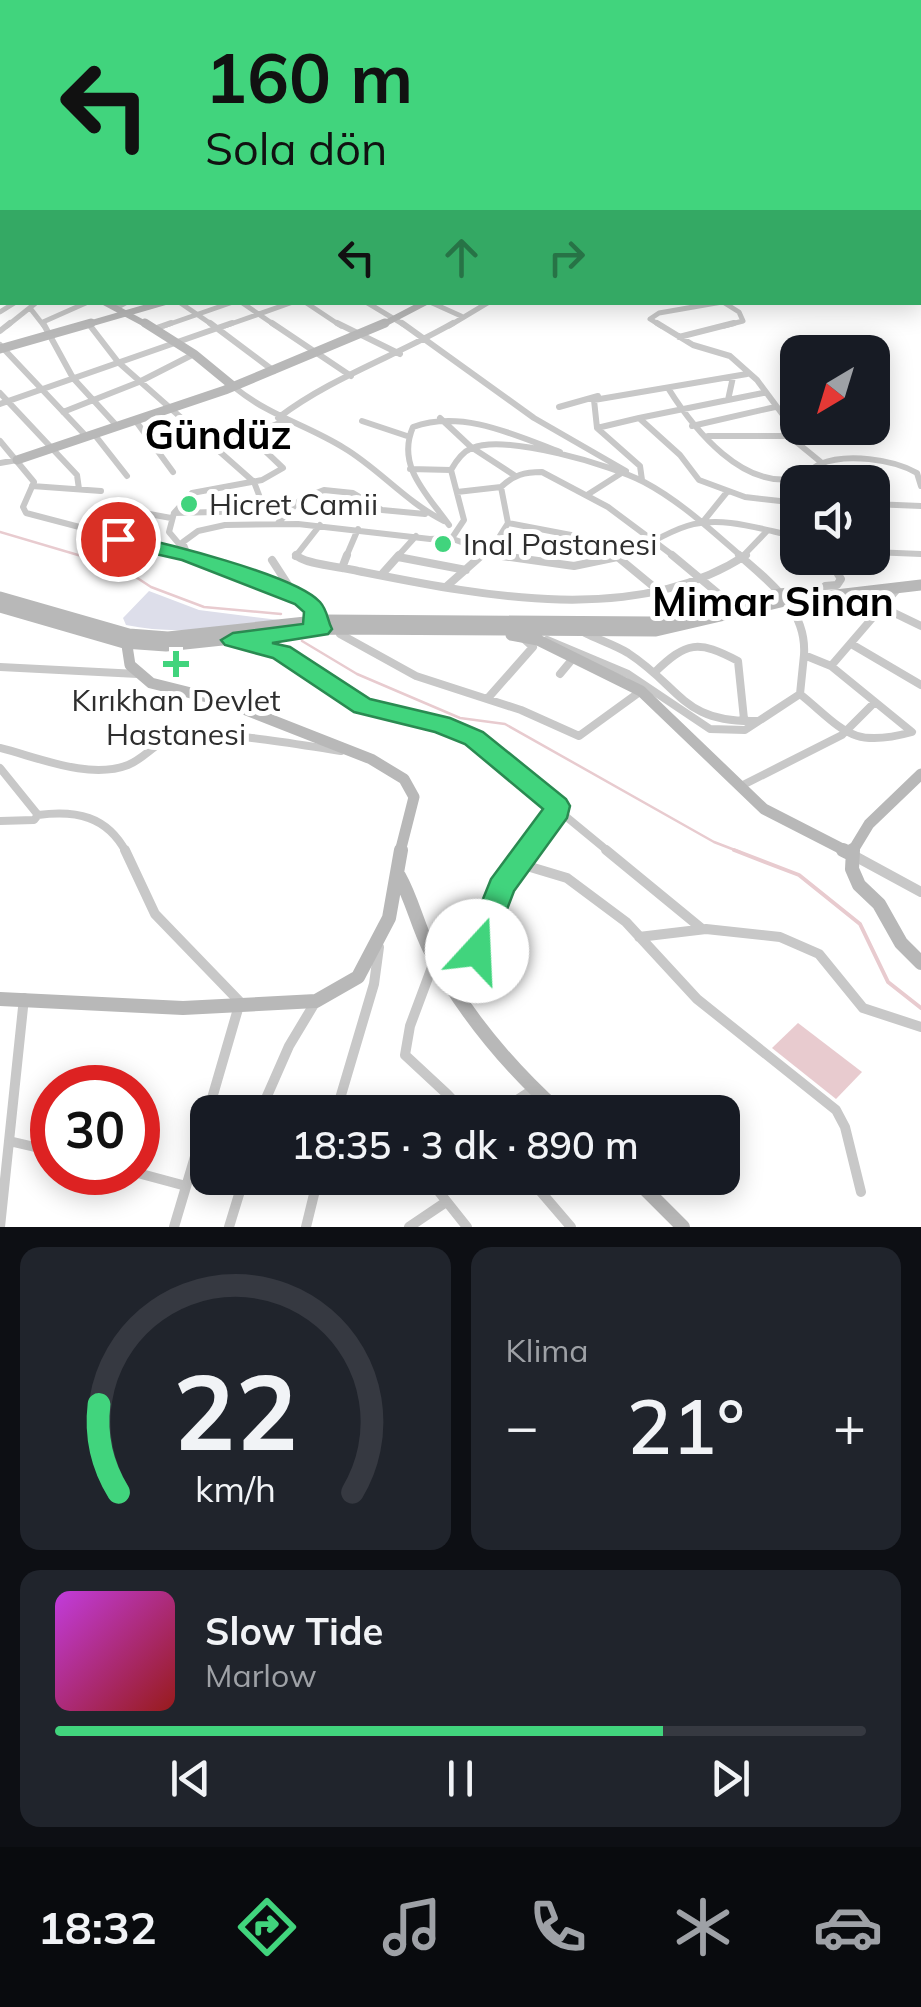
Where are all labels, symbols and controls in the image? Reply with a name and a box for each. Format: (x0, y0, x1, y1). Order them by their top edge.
text: 160 m (205, 33, 413, 121)
icon: left (40, 40, 170, 170)
text: Sola dön (205, 120, 387, 176)
icon: left (329, 230, 384, 285)
icon: ahead (434, 230, 489, 285)
icon: right (539, 230, 594, 285)
north arrow (780, 335, 890, 445)
map controls (780, 335, 890, 575)
district label: Gündüz (144, 409, 292, 459)
button: sound (780, 465, 890, 575)
place label: Hicret Camii (209, 485, 378, 523)
marker: Hicret Camii (178, 493, 200, 515)
pin (76, 497, 161, 582)
icon: arrive (91, 512, 146, 567)
place label: Inal Pastanesi (463, 525, 657, 563)
marker: Inal Pastanesi (432, 533, 454, 555)
district label: Mimar Sinan (652, 576, 894, 626)
marker: Kırıkhan Devlet Hastanesi (163, 651, 189, 677)
place label: Kırıkhan Devlet Hastanesi (71, 681, 281, 753)
position arrow (425, 899, 529, 1003)
speed limit sign: 30 (30, 1065, 160, 1195)
text: 18:35 · 3 dk · 890 m (291, 1121, 639, 1169)
text: Klima (506, 1330, 589, 1370)
text: 22 (173, 1345, 298, 1476)
text: 21° (627, 1379, 745, 1473)
text: − (506, 1391, 539, 1460)
text: + (833, 1391, 866, 1460)
text: km/h (195, 1466, 276, 1511)
text: Slow Tide (205, 1607, 383, 1655)
text: Marlow (205, 1655, 317, 1695)
icon: previous (163, 1751, 218, 1806)
icon: pause (433, 1751, 488, 1806)
icon: next (703, 1751, 758, 1806)
icon: directions (232, 1892, 302, 1962)
icon: music (377, 1892, 447, 1962)
icon: phone (523, 1892, 593, 1962)
icon: climate (668, 1892, 738, 1962)
icon: car (813, 1892, 883, 1962)
text: 18:32 (38, 1899, 157, 1955)

